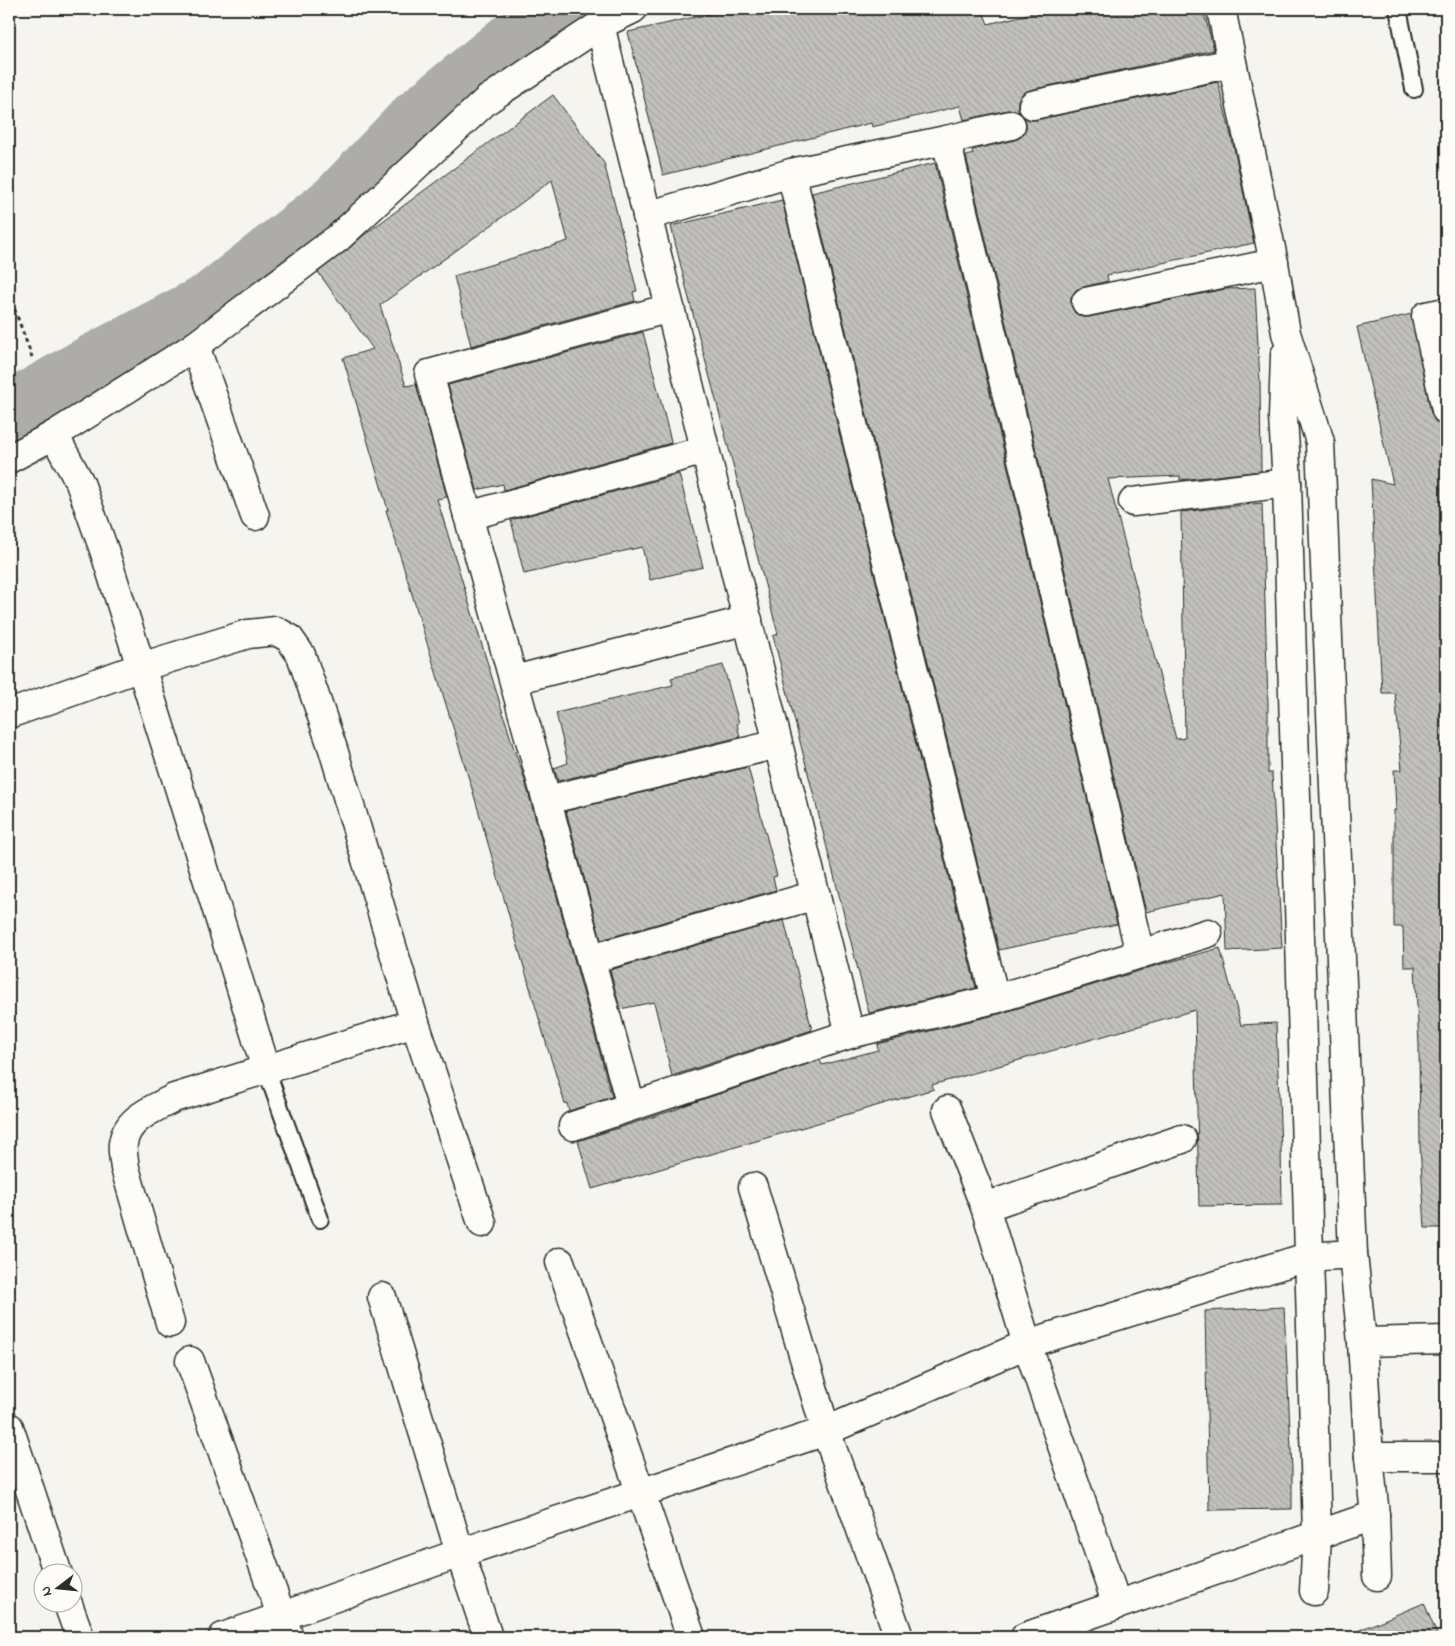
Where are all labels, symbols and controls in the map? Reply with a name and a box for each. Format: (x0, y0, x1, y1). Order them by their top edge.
north arrow (32, 1564, 82, 1614)
text: N (36, 1584, 58, 1599)

